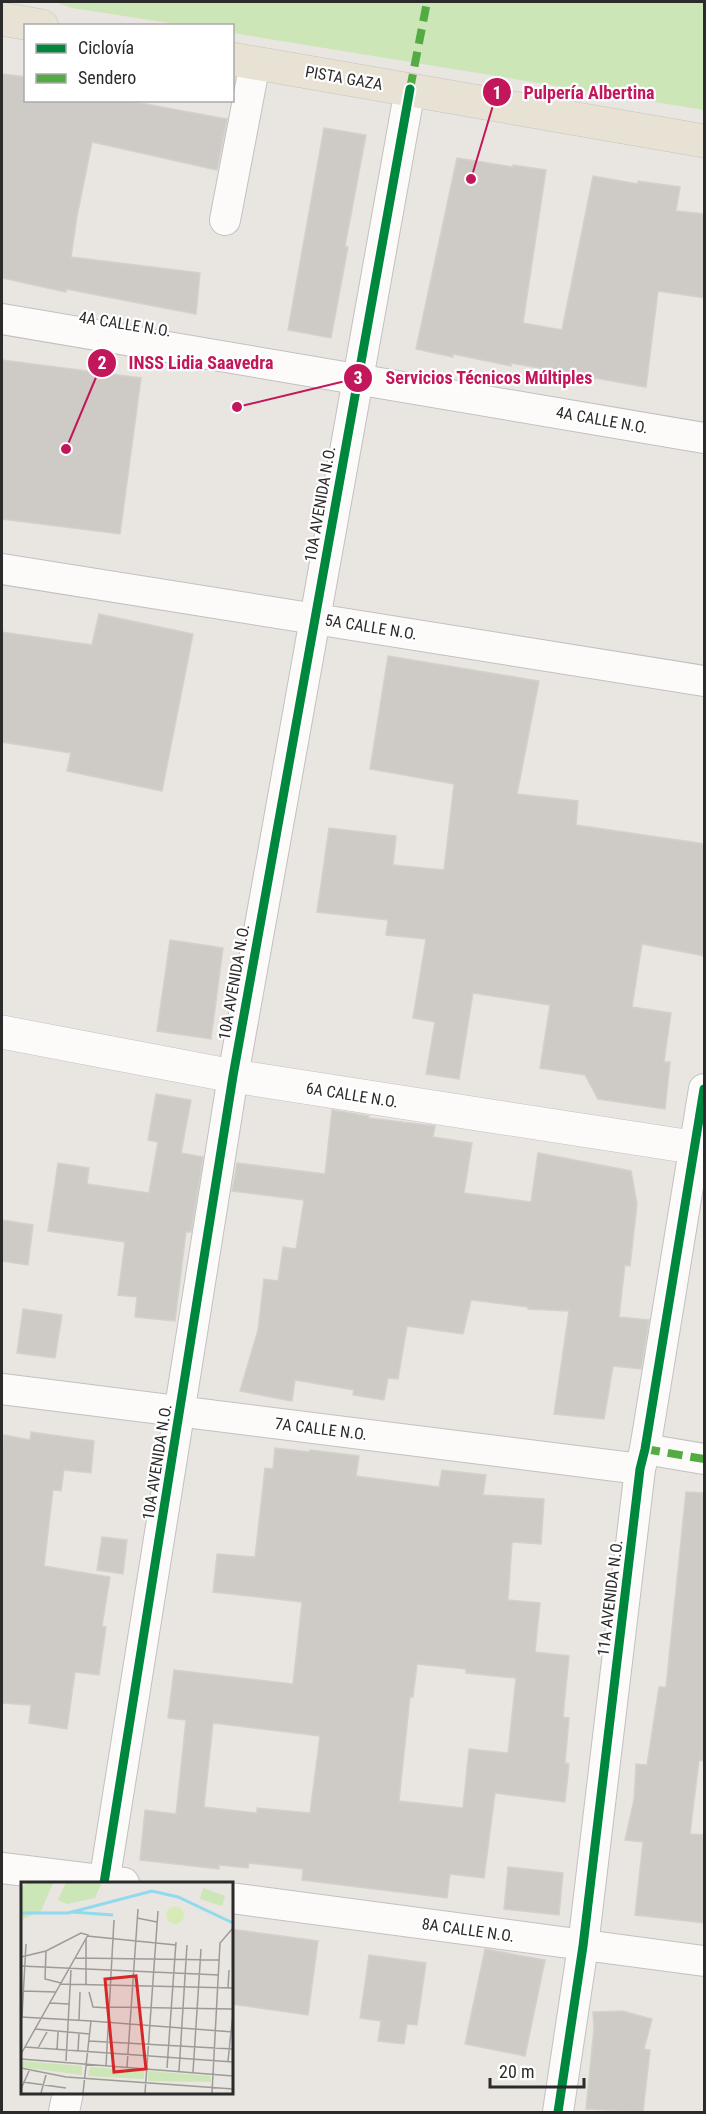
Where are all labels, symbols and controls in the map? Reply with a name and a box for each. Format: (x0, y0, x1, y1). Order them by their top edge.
legend (24, 24, 234, 102)
text: Ciclovía (78, 37, 134, 58)
street label: PISTA GAZA (304, 62, 384, 94)
text: Sendero (78, 67, 136, 88)
callout: Pulpería Albertina (482, 74, 667, 110)
text: 1 (492, 82, 502, 103)
text: Pulpería Albertina (523, 82, 655, 103)
street label: 4A CALLE N.O. (78, 307, 172, 341)
callout: INSS Lidia Saavedra (87, 345, 286, 381)
text: 2 (97, 352, 107, 373)
text: INSS Lidia Saavedra (129, 352, 273, 373)
callout: Servicios Técnicos Múltiples (343, 360, 604, 396)
text: 3 (353, 367, 363, 388)
text: Servicios Técnicos Múltiples (386, 367, 592, 388)
street label: 4A CALLE N.O. (555, 403, 649, 437)
street label: 10A AVENIDA N.O. (300, 445, 340, 563)
street label: 5A CALLE N.O. (324, 610, 418, 644)
street label: 10A AVENIDA N.O. (214, 923, 254, 1041)
street label: 6A CALLE N.O. (305, 1078, 399, 1112)
street label: 10A AVENIDA N.O. (138, 1403, 176, 1521)
street label: 7A CALLE N.O. (274, 1414, 368, 1444)
street label: 11A AVENIDA N.O. (593, 1539, 627, 1657)
inset map (21, 1882, 232, 2093)
street label: 8A CALLE N.O. (421, 1914, 515, 1946)
scale bar (490, 2051, 584, 2089)
text: 20 m (499, 2061, 534, 2082)

